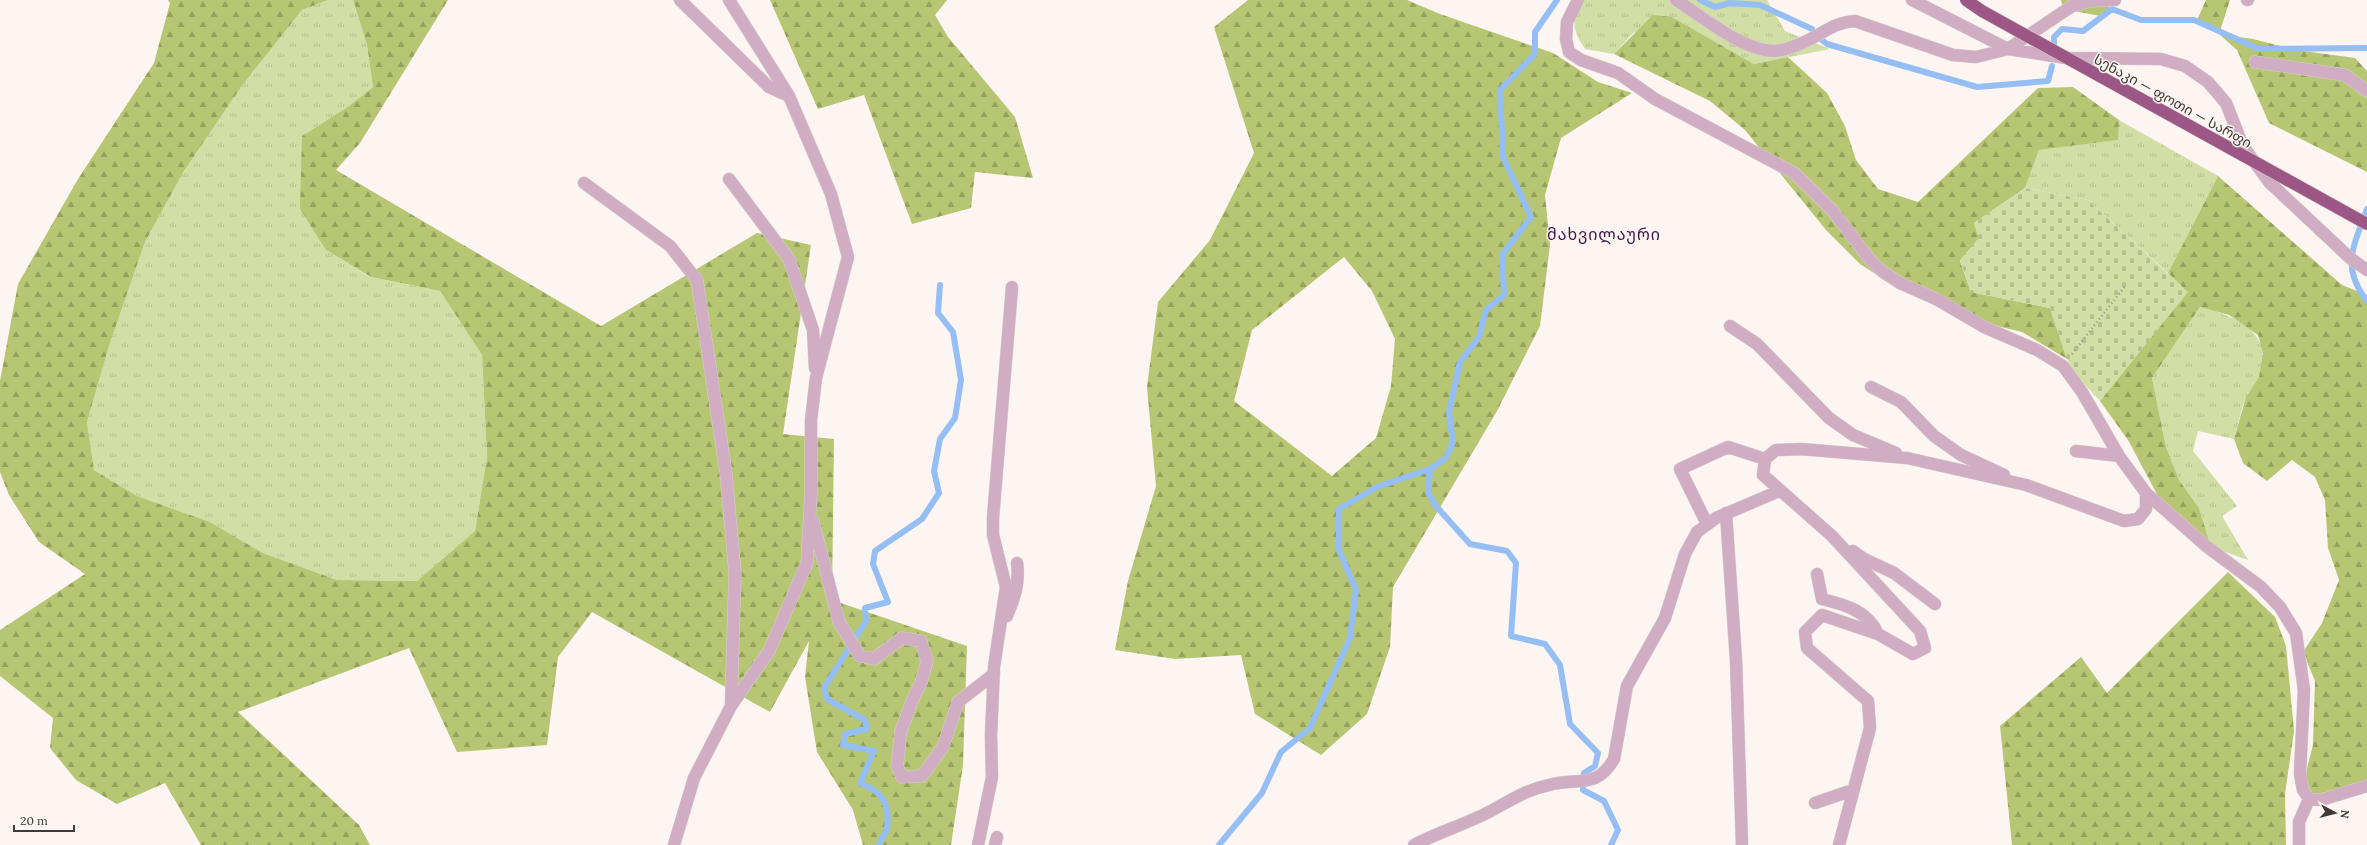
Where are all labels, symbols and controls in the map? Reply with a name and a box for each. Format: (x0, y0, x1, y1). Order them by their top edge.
street label: სენაკი — ფოთი — სარფი (2091, 50, 2255, 152)
district label: მახვილაური (1547, 224, 1661, 245)
north arrow (2315, 793, 2355, 833)
scale bar (14, 807, 74, 833)
text: N (2337, 809, 2352, 820)
text: 20 m (20, 813, 48, 828)

